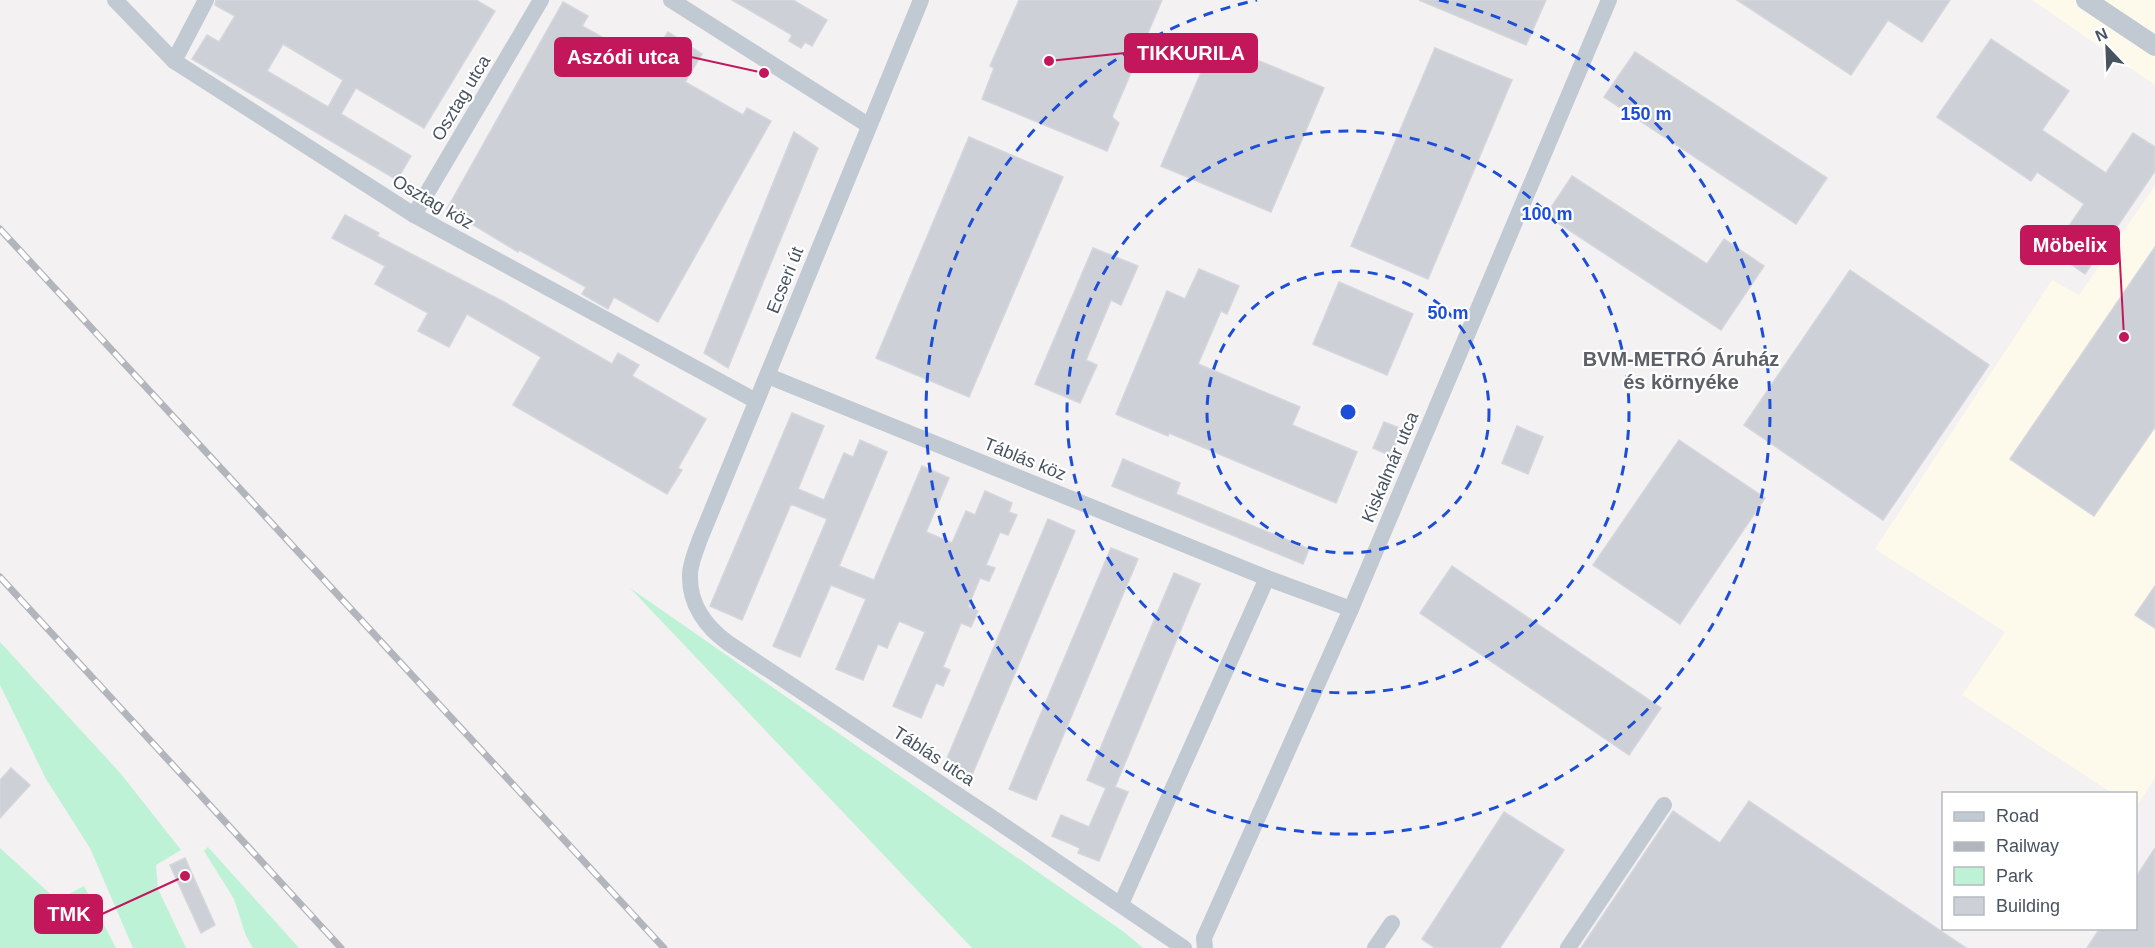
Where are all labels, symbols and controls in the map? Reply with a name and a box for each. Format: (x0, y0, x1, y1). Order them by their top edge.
north arrow (2077, 18, 2137, 78)
text: N (2093, 25, 2110, 45)
callout: TIKKURILA (1125, 34, 1257, 72)
callout: Aszódi utca (555, 38, 691, 76)
text: TIKKURILA (1137, 42, 1245, 64)
text: Aszódi utca (567, 46, 680, 68)
street label: Osztag utca (428, 51, 495, 144)
text: 150 m (1620, 104, 1672, 124)
street label: Osztag köz (389, 171, 477, 233)
text: 100 m (1521, 204, 1573, 224)
callout: Möbelix (2021, 226, 2119, 264)
text: Möbelix (2033, 234, 2107, 256)
street label: Ecseri út (763, 244, 807, 316)
text: 50 m (1427, 303, 1469, 323)
district label: BVM-METRÓ Áruház és környéke (1583, 347, 1779, 393)
centre of rings (1338, 402, 1358, 422)
street label: Kiskalmár utca (1358, 408, 1423, 525)
street label: Táblás köz (981, 433, 1069, 485)
street label: Táblás utca (890, 722, 979, 790)
legend (1942, 792, 2137, 930)
text: Road (1996, 806, 2039, 826)
text: Railway (1996, 836, 2059, 856)
text: Park (1996, 866, 2034, 886)
callout: TMK (35, 895, 102, 933)
text: Building (1996, 896, 2060, 916)
text: TMK (47, 903, 91, 925)

